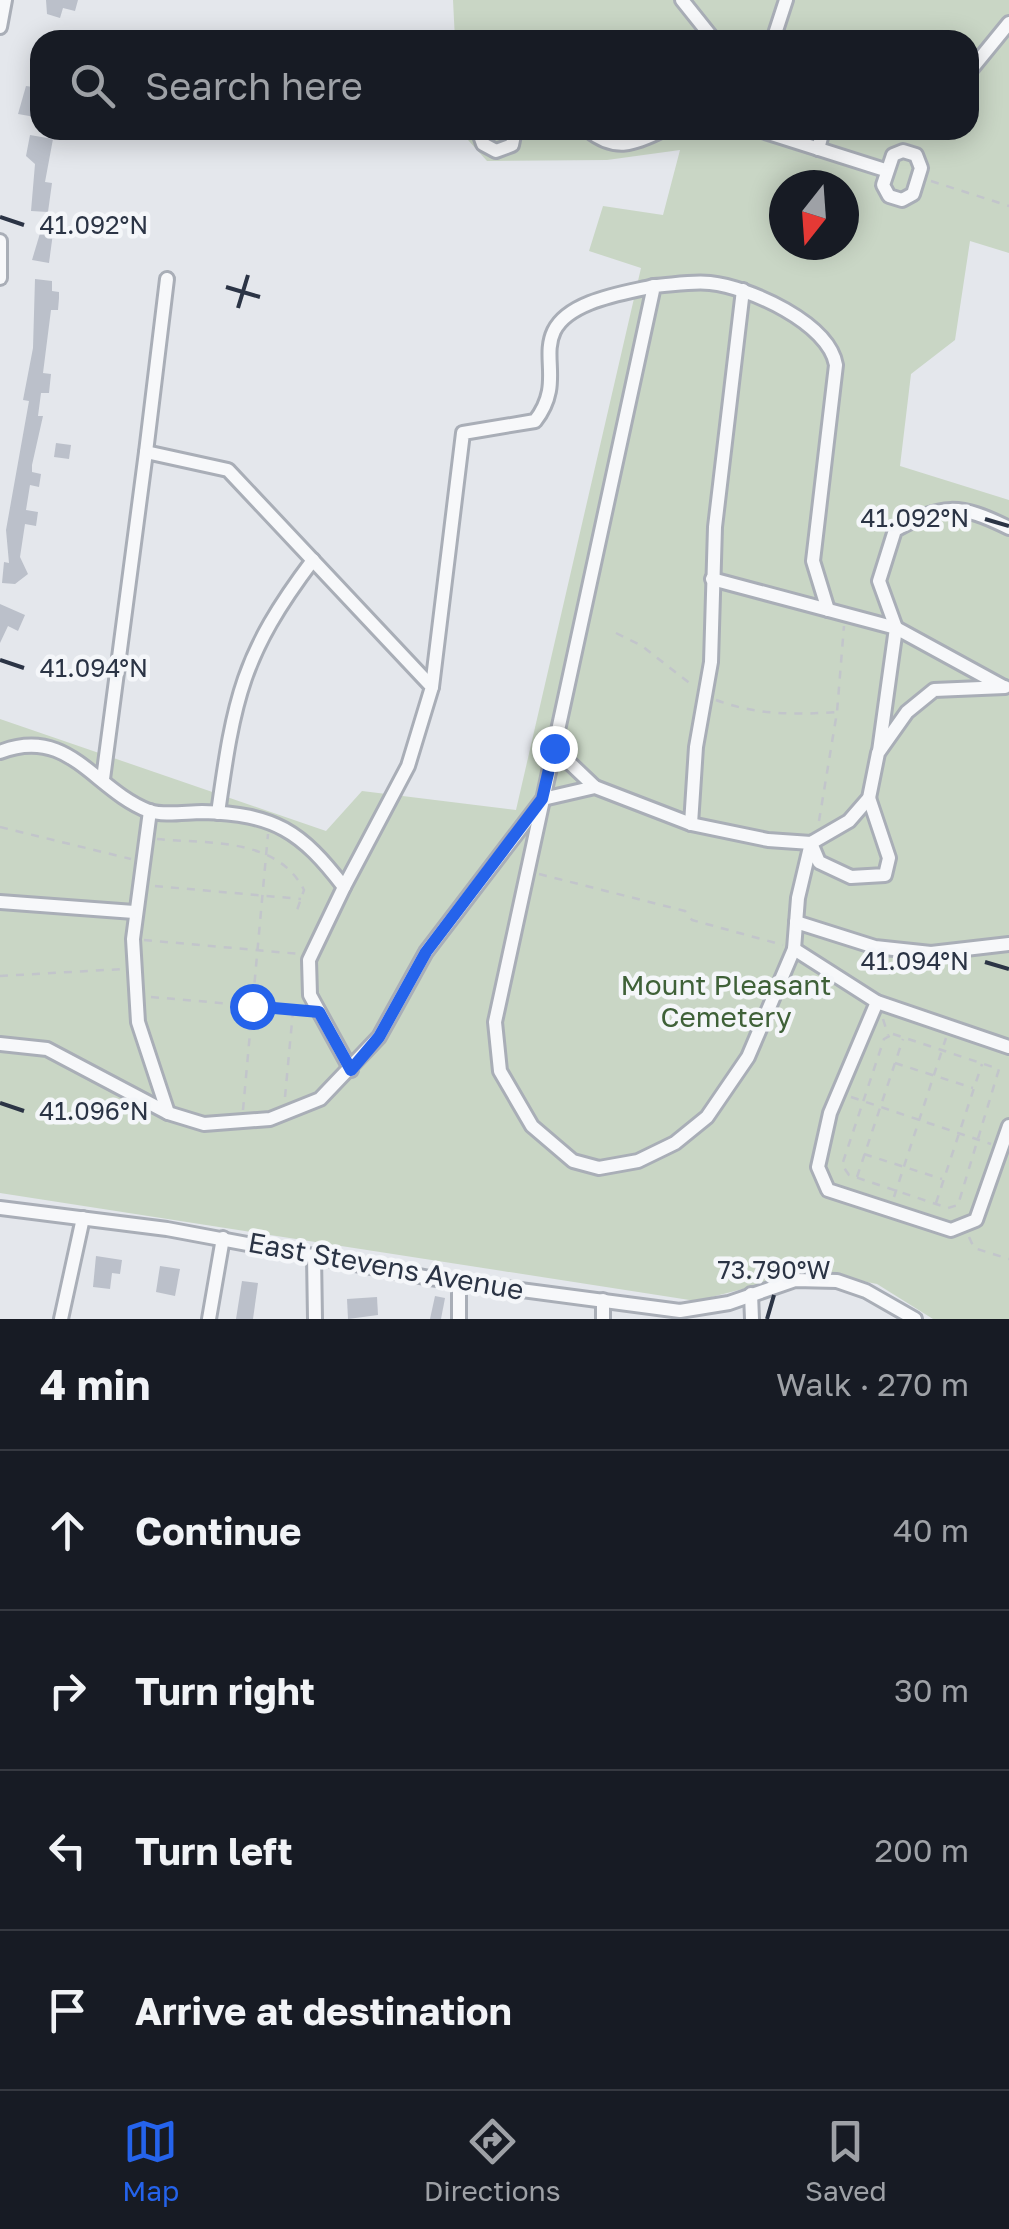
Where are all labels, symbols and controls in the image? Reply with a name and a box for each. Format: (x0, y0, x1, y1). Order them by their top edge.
search box (30, 30, 979, 140)
icon: search (65, 58, 120, 113)
text: Search here (145, 63, 363, 108)
north arrow (769, 170, 859, 260)
text: 41.092°N (40, 209, 148, 240)
text: 41.092°N (861, 502, 969, 533)
text: 41.094°N (40, 652, 148, 683)
route end (532, 726, 578, 772)
text: 41.094°N (861, 945, 969, 976)
park label: Mount Pleasant Cemetery (621, 968, 831, 1033)
route start (230, 984, 276, 1030)
text: 41.096°N (39, 1095, 149, 1126)
street label: East Stevens Avenue (246, 1225, 526, 1306)
text: 73.790°W (717, 1254, 831, 1285)
text: 4 min (40, 1359, 150, 1409)
text: Walk · 270 m (776, 1365, 969, 1403)
icon: ahead (40, 1503, 95, 1558)
text: Continue (135, 1508, 301, 1553)
text: 40 m (893, 1511, 969, 1549)
icon: right (40, 1663, 95, 1718)
text: Turn right (135, 1668, 315, 1713)
text: 30 m (894, 1671, 969, 1709)
icon: left (40, 1823, 95, 1878)
text: Turn left (135, 1828, 293, 1873)
text: 200 m (874, 1831, 969, 1869)
icon: arrive (40, 1983, 95, 2038)
text: Arrive at destination (135, 1988, 512, 2033)
tab: Map (122, 2114, 179, 2207)
tab: Directions (424, 2114, 561, 2207)
tab: Saved (805, 2114, 887, 2207)

